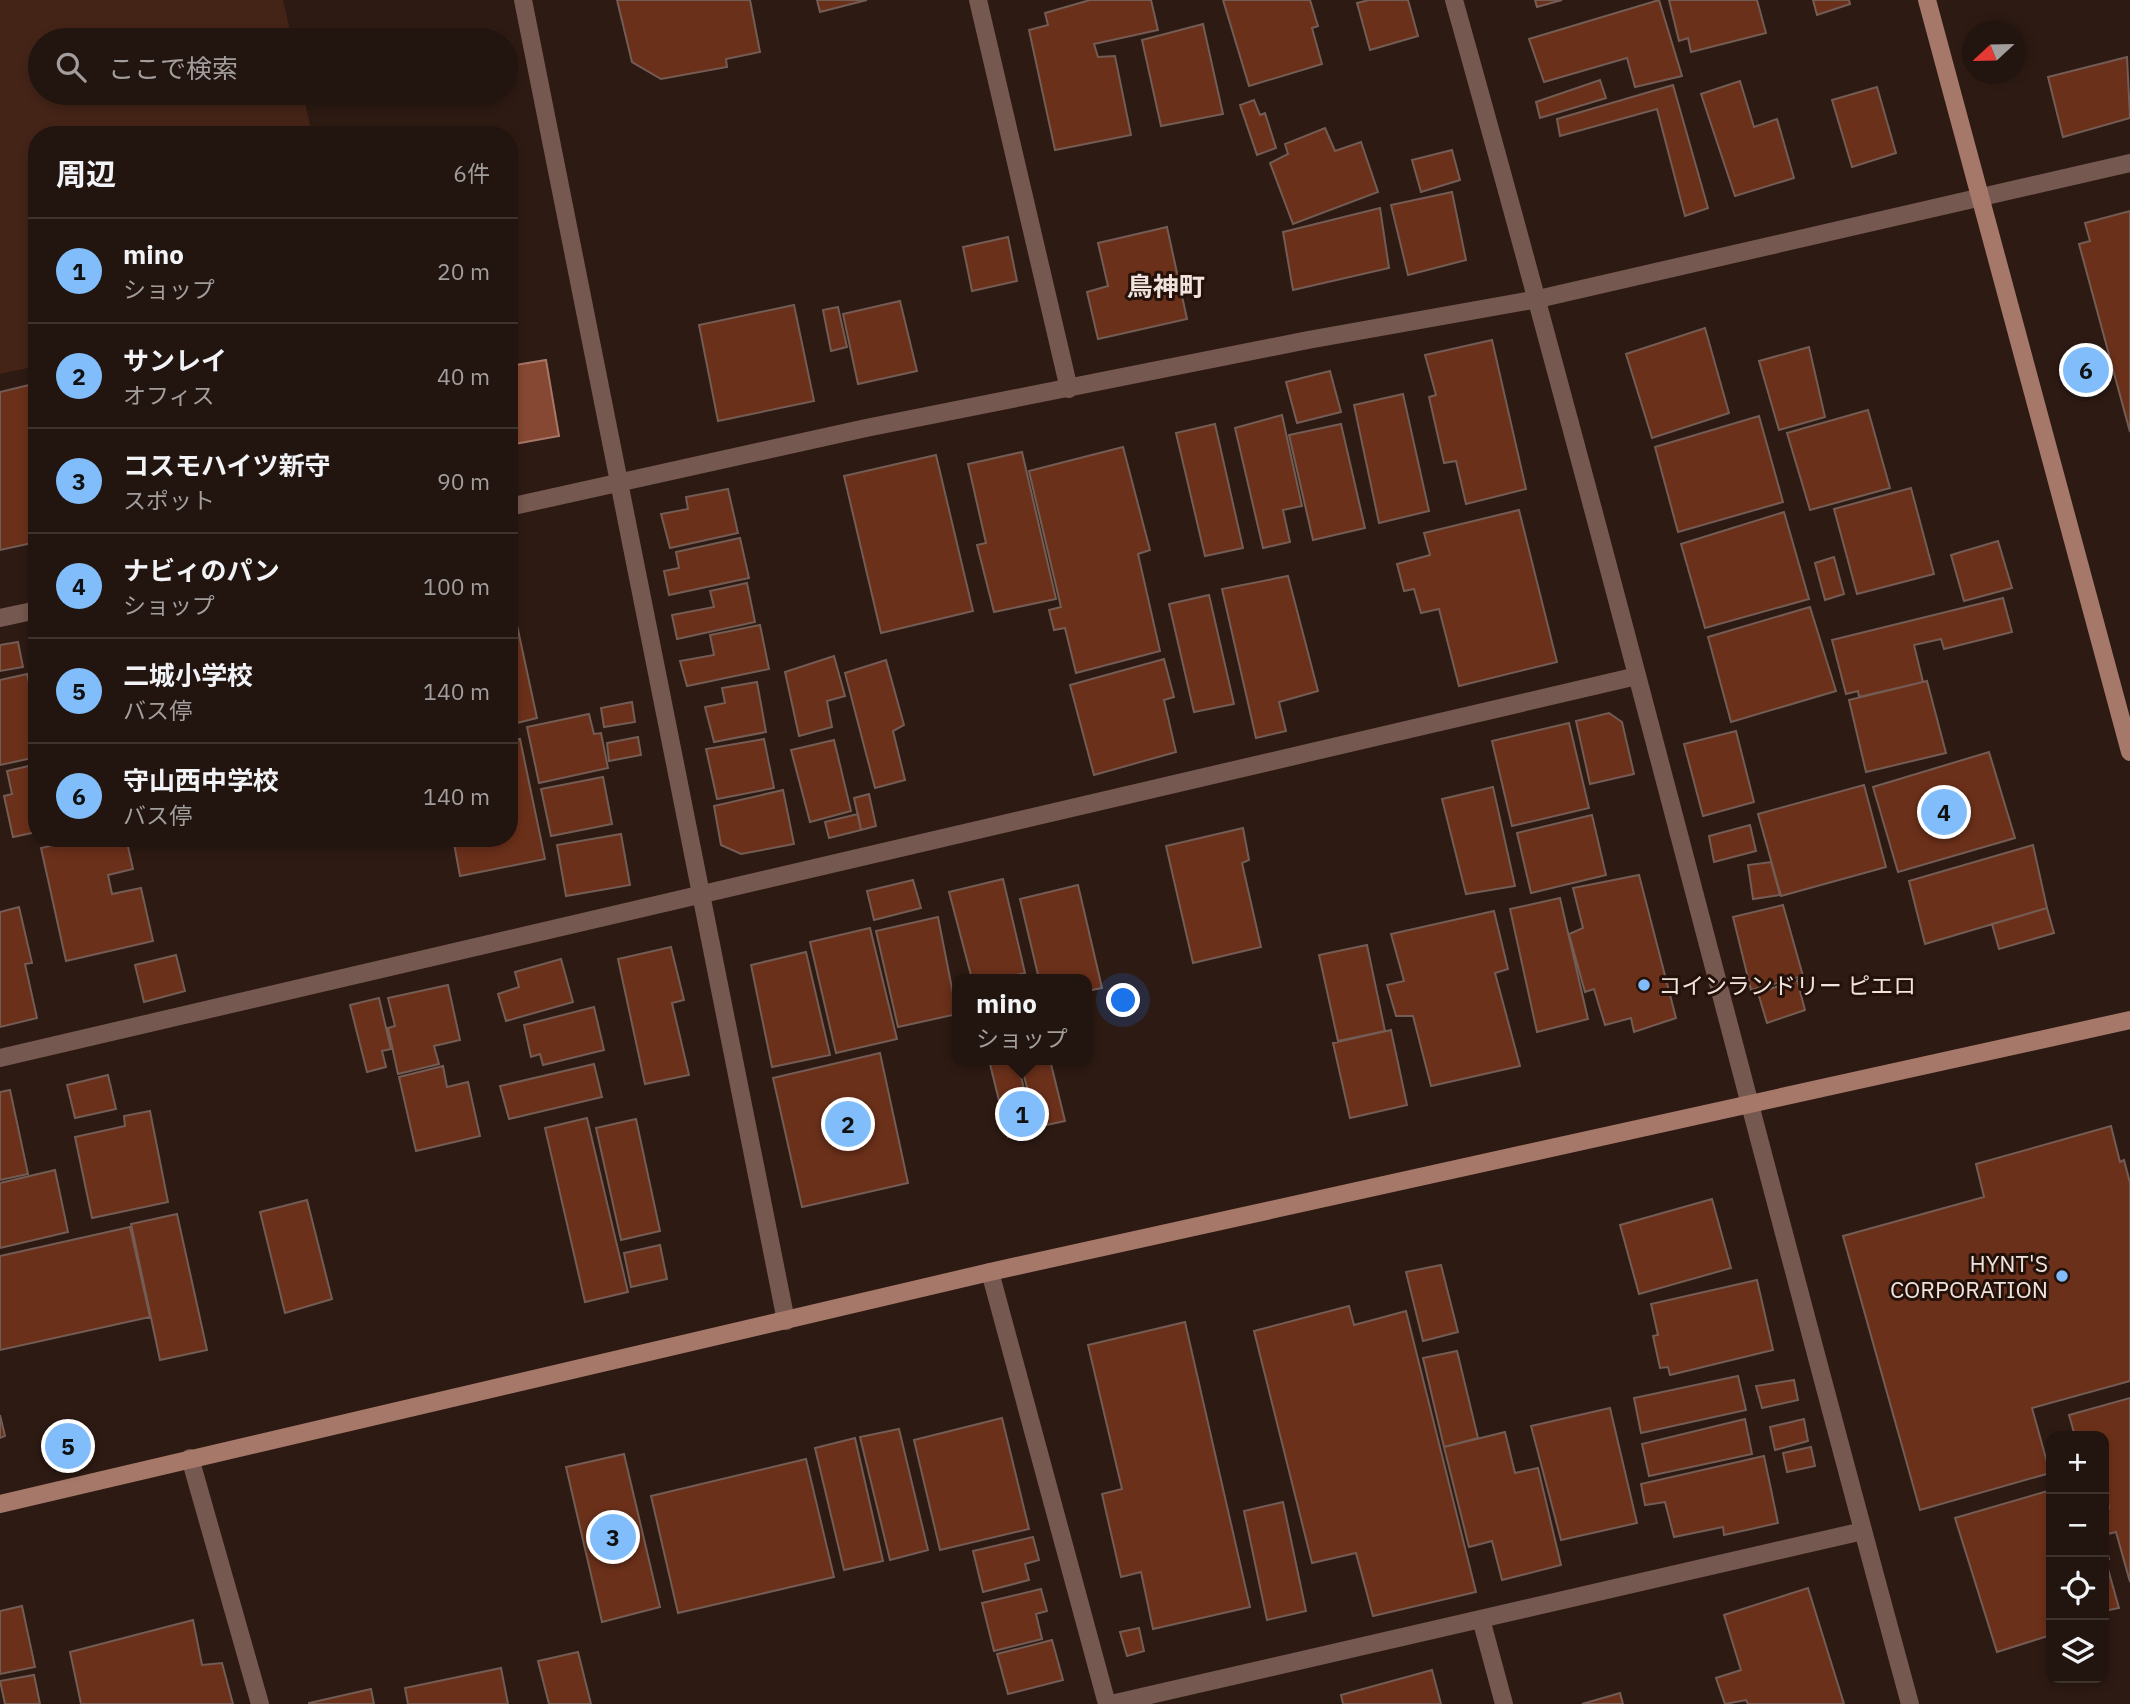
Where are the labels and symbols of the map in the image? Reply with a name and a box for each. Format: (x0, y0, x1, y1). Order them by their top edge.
north arrow (1962, 21, 2025, 84)
district label: 鳥神町 (1127, 269, 1205, 303)
pin: 6 (2063, 344, 2109, 396)
pin: 4 (1921, 786, 1967, 838)
place label: コインランドリー ピエロ (1658, 970, 1916, 1000)
marker: コインランドリー ピエロ (1636, 977, 1652, 993)
your location (1106, 983, 1140, 1017)
pin: 1 (999, 1088, 1045, 1140)
pin: 2 (825, 1098, 871, 1150)
place label: HYNT'S CORPORATION (1890, 1248, 2048, 1304)
marker: HYNT'S CORPORATION (2054, 1268, 2070, 1284)
pin: 5 (45, 1420, 91, 1472)
pin: 3 (590, 1511, 636, 1563)

